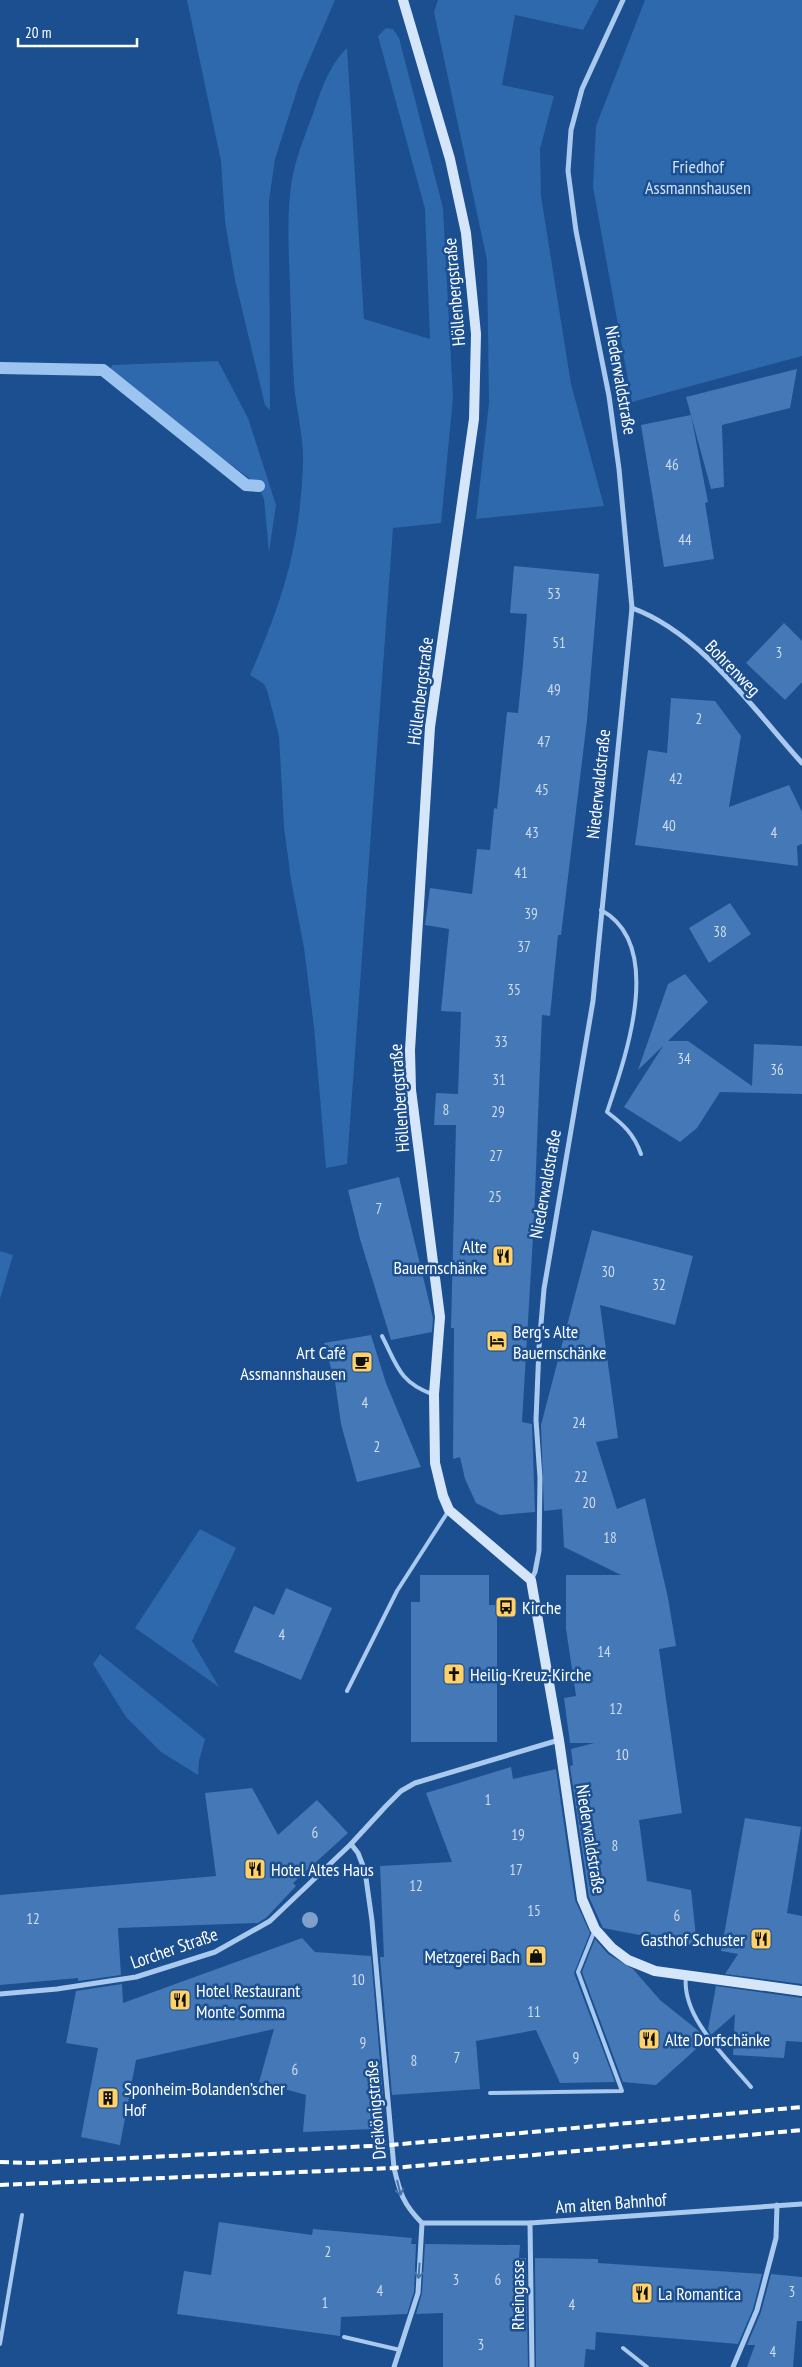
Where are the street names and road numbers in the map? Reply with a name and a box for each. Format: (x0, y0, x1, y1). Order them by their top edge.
street label: Höllenbergstraße (438, 237, 470, 347)
street label: Niederwaldstraße (600, 324, 642, 436)
street label: Bohrenweg (700, 635, 766, 701)
street label: Höllenbergstraße (402, 636, 438, 746)
street label: Niederwaldstraße (581, 728, 615, 840)
street label: Höllenbergstraße (384, 1043, 414, 1153)
street label: Niederwaldstraße (524, 1128, 566, 1240)
street label: Niederwaldstraße (571, 1783, 611, 1895)
street label: Lorcher Straße (127, 1922, 221, 1974)
street label: Dreikönigstraße (359, 2060, 391, 2160)
street label: Am alten Bahnhof (555, 2188, 669, 2218)
street label: Rheingasse (506, 2260, 529, 2330)

